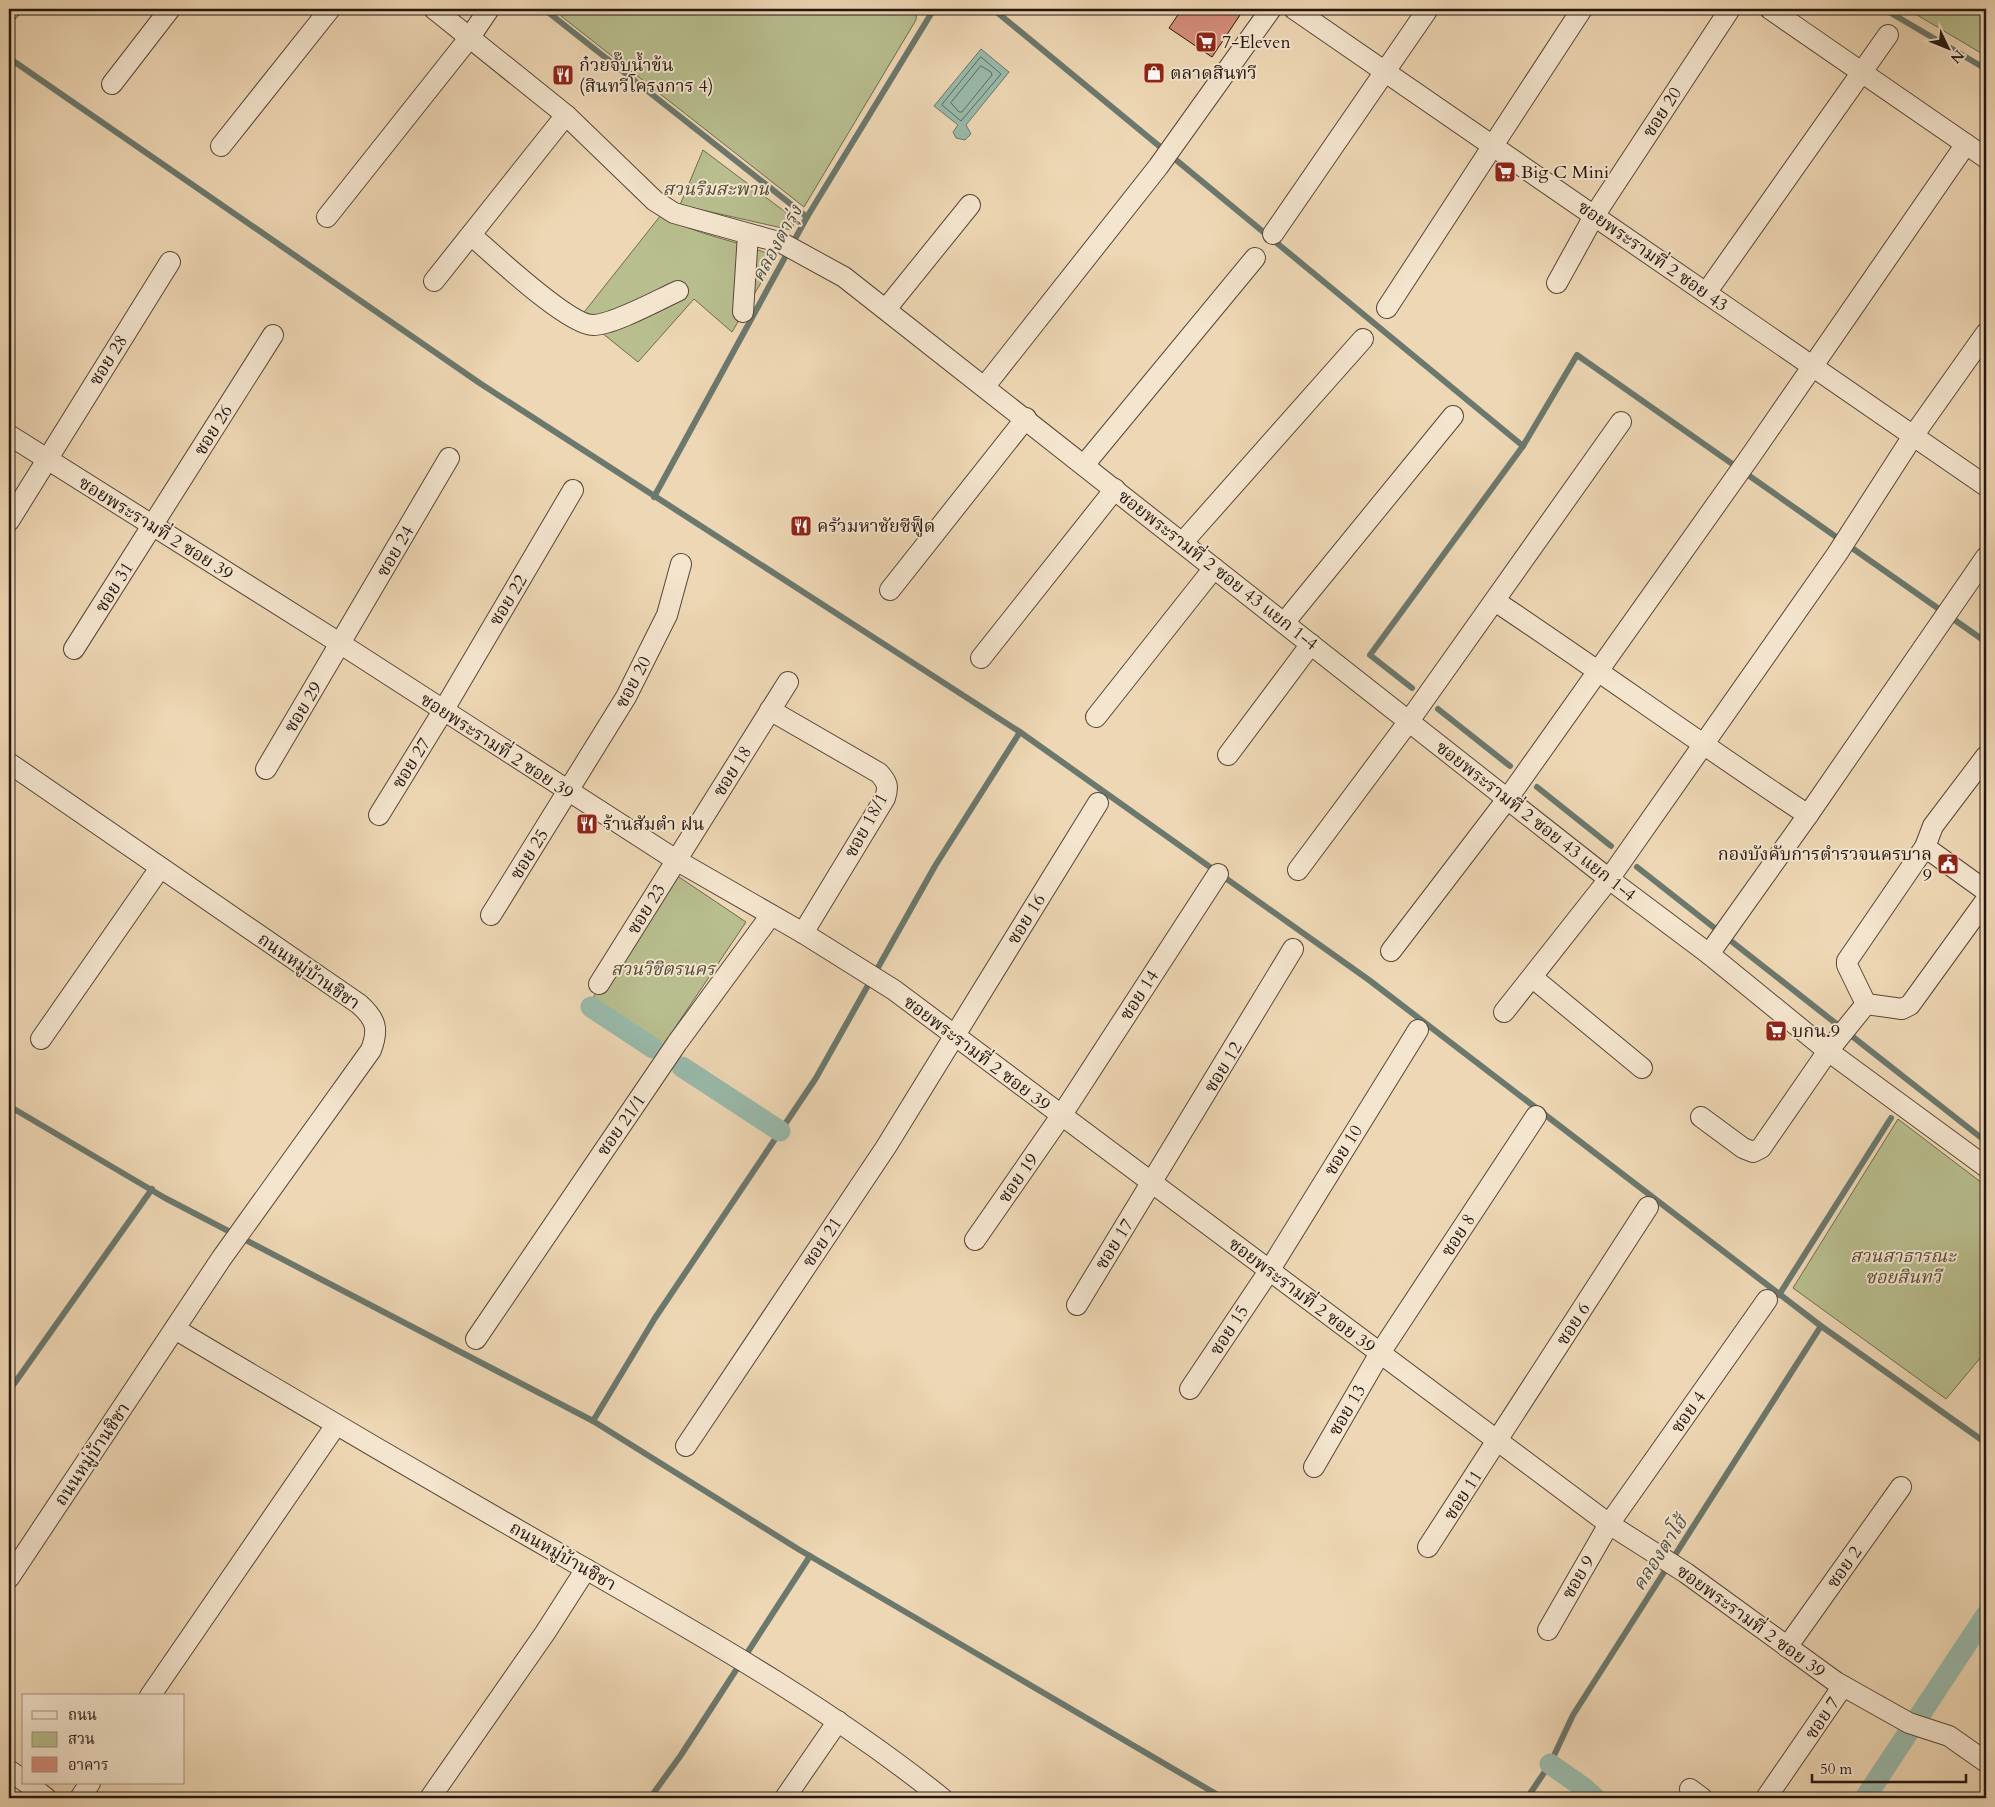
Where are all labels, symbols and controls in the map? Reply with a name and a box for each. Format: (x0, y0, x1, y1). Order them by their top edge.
north arrow (1922, 22, 1972, 72)
supermarket icon: 7-Eleven (1194, 30, 1218, 54)
place label: 7-Eleven (1222, 30, 1291, 55)
text: N (1946, 46, 1968, 67)
place label: ก๋วยจั๊บน้ำข้น (สินทวีโครงการ 4) (579, 51, 713, 99)
shop icon: ตลาดสินทวี (1142, 61, 1166, 85)
place label: ตลาดสินทวี (1170, 61, 1257, 86)
restaurant icon: ก๋วยจั๊บน้ำข้น (สินทวีโครงการ 4) (551, 63, 575, 87)
street label: ซอย 20 (1637, 82, 1688, 142)
supermarket icon: Big C Mini (1493, 160, 1517, 184)
place label: Big C Mini (1521, 160, 1609, 185)
park label: สวนริมสะพาน (663, 177, 769, 202)
street label: ซอยพระรามที่ 2 ซอย 43 (1573, 193, 1734, 318)
water label: คลองตารุ่ง (745, 199, 809, 287)
street label: ซอย 28 (83, 330, 134, 390)
street label: ซอย 26 (188, 400, 239, 460)
street label: ซอยพระรามที่ 2 ซอย 39 (74, 469, 239, 586)
street label: ซอยพระรามที่ 2 ซอย 43 แยก 1-4 (1112, 483, 1324, 657)
restaurant icon: ครัวมหาชัยซีฟู็ด (789, 514, 813, 538)
place label: ครัวมหาชัยซีฟู็ด (817, 514, 935, 539)
street label: ซอย 24 (371, 521, 420, 581)
street label: ซอย 31 (89, 557, 140, 617)
street label: ซอย 22 (483, 570, 533, 630)
street label: ซอย 20 (609, 652, 657, 713)
street label: ซอย 29 (278, 677, 328, 737)
street label: ซอยพระรามที่ 2 ซอย 39 (415, 686, 579, 805)
street label: ซอย 27 (386, 733, 437, 793)
street label: ซอยพระรามที่ 2 ซอย 43 แยก 1-4 (1430, 734, 1642, 908)
street label: ซอย 18 (707, 741, 758, 801)
street label: ซอย 18/1 (838, 788, 894, 862)
restaurant icon: ร้านสัมตำ ฝน (575, 812, 599, 836)
place label: ร้านสัมตำ ฝน (603, 812, 705, 837)
street label: ซอย 25 (504, 824, 555, 884)
place label: กองบังคับการตำรวจนครบาล 9 (1718, 842, 1932, 888)
public building icon: กองบังคับการตำรวจนครบาล 9 (1936, 852, 1960, 876)
street label: ซอย 23 (621, 879, 672, 939)
street label: ซอย 16 (1001, 889, 1052, 949)
street label: ถนนหมู่บ้านชิชา (253, 927, 365, 1016)
park label: สวนวิชิตรนคร (611, 957, 717, 982)
street label: ซอย 14 (1114, 965, 1165, 1025)
street label: ซอยพระรามที่ 2 ซอย 39 (898, 988, 1057, 1117)
supermarket icon: บกน.9 (1764, 1019, 1788, 1043)
place label: บกน.9 (1792, 1019, 1840, 1044)
street label: ซอย 12 (1198, 1037, 1248, 1097)
street label: ซอย 21/1 (591, 1089, 652, 1161)
street label: ซอย 10 (1318, 1120, 1369, 1180)
street label: ซอย 19 (992, 1148, 1045, 1208)
street label: ซอย 8 (1435, 1209, 1481, 1261)
street label: ซอย 21 (797, 1212, 848, 1272)
street label: ซอย 17 (1089, 1214, 1140, 1274)
street label: ซอยพระรามที่ 2 ซอย 39 (1223, 1230, 1382, 1359)
park label: สวนสาธารณะ ซอยสินทวี (1850, 1244, 1957, 1290)
street label: ซอย 6 (1550, 1298, 1596, 1350)
street label: ซอย 15 (1204, 1300, 1255, 1360)
street label: ซอย 13 (1323, 1380, 1372, 1440)
street label: ซอย 4 (1665, 1386, 1712, 1438)
street label: ถนนหมู่บ้านชิชา (49, 1398, 136, 1511)
street label: ซอย 11 (1438, 1465, 1489, 1525)
water label: คลองตาโฮ้ (1625, 1508, 1695, 1596)
street label: ถนนหมู่บ้านชิชา (505, 1516, 621, 1597)
street label: ซอย 2 (1821, 1541, 1868, 1593)
street label: ซอย 9 (1556, 1551, 1601, 1604)
street label: ซอยพระรามที่ 2 ซอย 39 (1671, 1557, 1831, 1684)
street label: ซอย 7 (1799, 1692, 1846, 1744)
legend (22, 1694, 185, 1784)
text: ถนน (68, 1705, 97, 1725)
text: สวน (68, 1729, 95, 1749)
scale bar (1812, 1752, 1966, 1784)
text: อาคาร (68, 1755, 108, 1775)
text: 50 m (1820, 1759, 1852, 1779)

